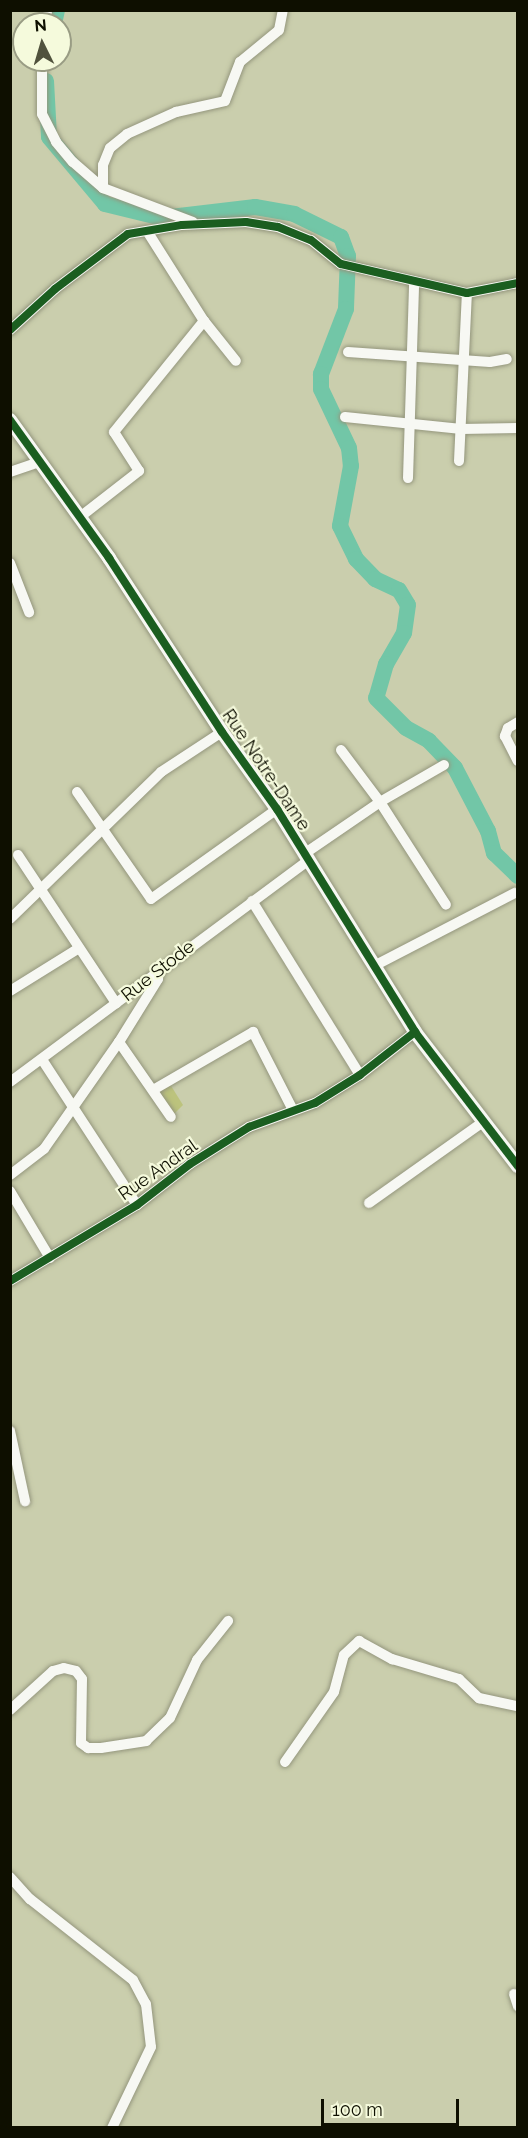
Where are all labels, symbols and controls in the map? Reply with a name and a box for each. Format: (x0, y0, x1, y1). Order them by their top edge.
north arrow (12, 12, 72, 72)
text: N (34, 16, 47, 36)
street label: Rue Notre-Dame (217, 705, 315, 835)
street label: Rue Stode (117, 936, 199, 1006)
street label: Rue Andral (114, 1135, 202, 1205)
scale bar (324, 2087, 462, 2125)
text: 100 m (332, 2099, 383, 2120)

